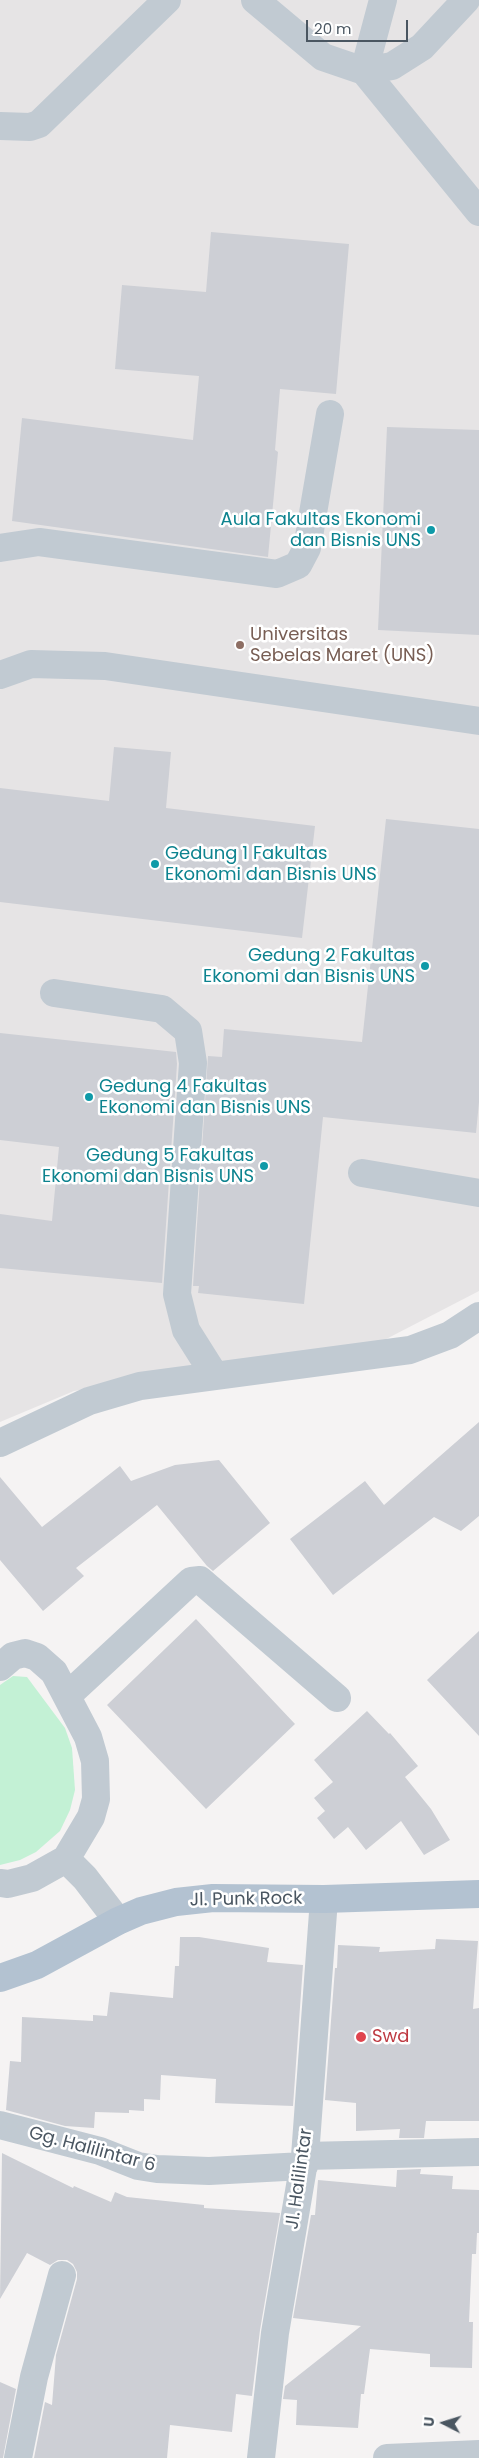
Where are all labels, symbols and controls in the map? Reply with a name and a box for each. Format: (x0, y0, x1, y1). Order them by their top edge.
scale bar (309, 10, 412, 42)
text: 20 m (314, 18, 352, 39)
place label: Aula Fakultas Ekonomi dan Bisnis UNS (221, 509, 421, 552)
marker: Aula Fakultas Ekonomi dan Bisnis UNS (425, 524, 437, 536)
place label: Universitas Sebelas Maret (UNS) (250, 624, 434, 666)
marker: Universitas Sebelas Maret (UNS) (234, 639, 246, 651)
place label: Gedung 1 Fakultas Ekonomi dan Bisnis UNS (165, 843, 377, 886)
marker: Gedung 1 Fakultas Ekonomi dan Bisnis UNS (149, 858, 161, 870)
place label: Gedung 2 Fakultas Ekonomi dan Bisnis UNS (203, 945, 415, 988)
marker: Gedung 2 Fakultas Ekonomi dan Bisnis UNS (419, 960, 431, 972)
place label: Gedung 4 Fakultas Ekonomi dan Bisnis UNS (99, 1076, 311, 1118)
marker: Gedung 4 Fakultas Ekonomi dan Bisnis UNS (83, 1091, 95, 1103)
place label: Gedung 5 Fakultas Ekonomi dan Bisnis UNS (42, 1145, 254, 1188)
marker: Gedung 5 Fakultas Ekonomi dan Bisnis UNS (258, 1160, 270, 1172)
street label: Jl. Punk Rock (189, 1888, 303, 1912)
place label: Swd (372, 2026, 409, 2048)
marker: Swd (354, 2030, 368, 2044)
street label: Gg. Halilintar 6 (26, 2123, 158, 2177)
street label: Jl. Halilintar (282, 2127, 318, 2231)
north arrow (419, 2398, 469, 2448)
text: U (419, 2416, 439, 2427)

